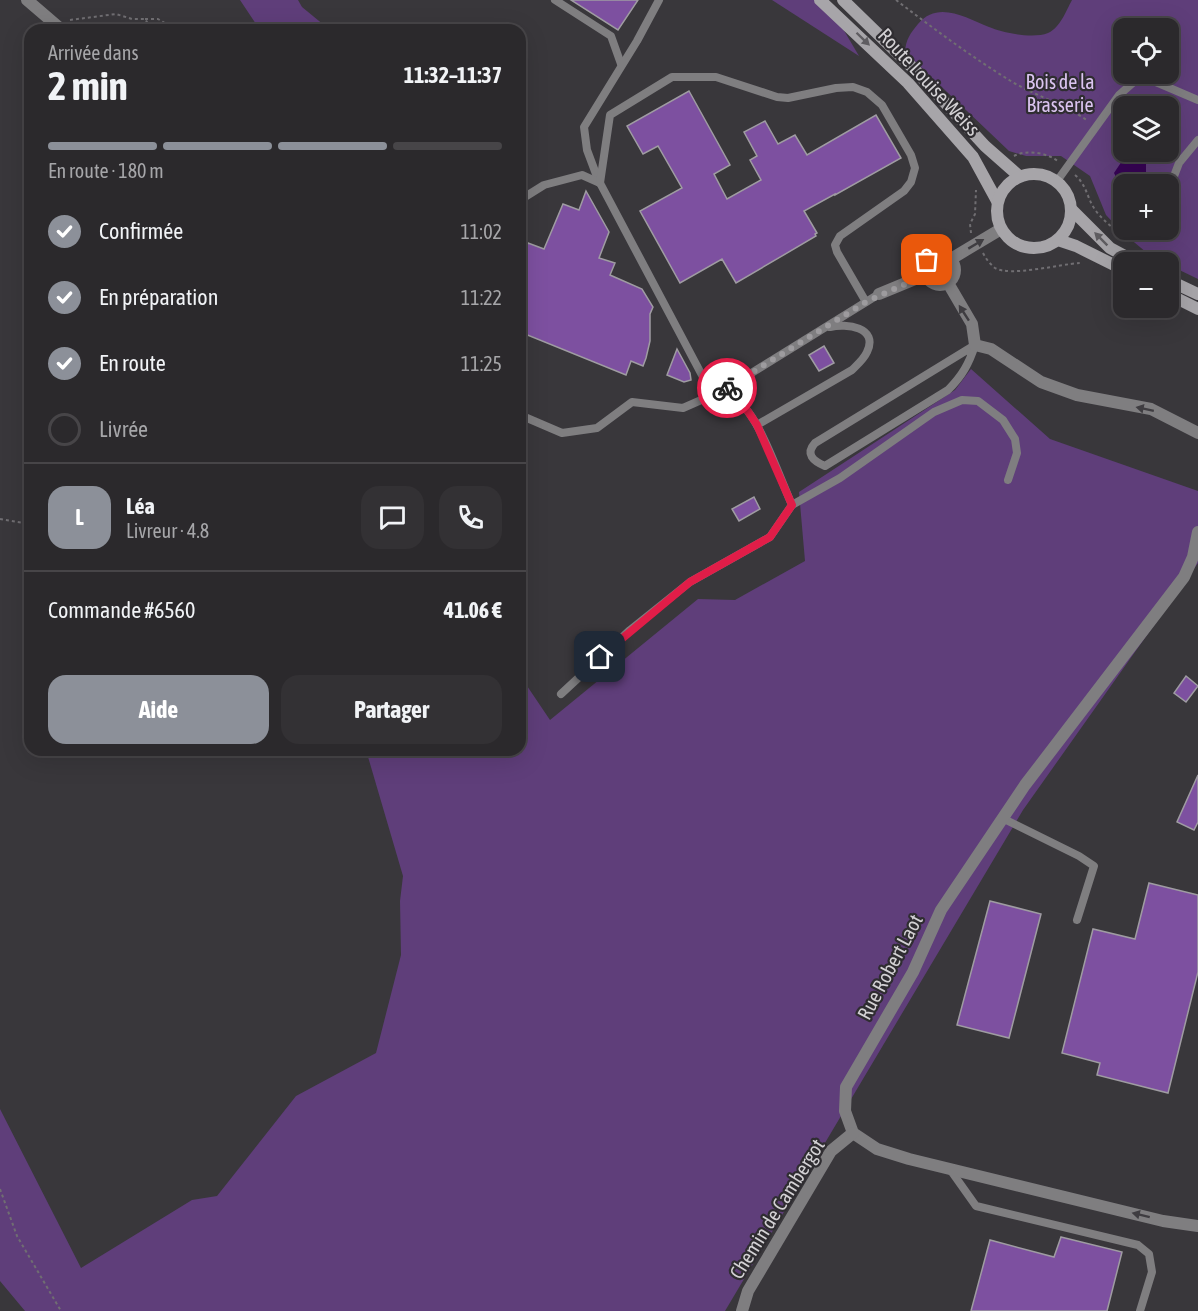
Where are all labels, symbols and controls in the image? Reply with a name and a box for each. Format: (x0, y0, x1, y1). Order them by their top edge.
map controls (1113, 18, 1179, 318)
button: locate (1113, 18, 1179, 84)
street label: Route Louise Weiss (874, 23, 985, 140)
one-way arrow (855, 32, 869, 46)
text: Arrivée dans (48, 41, 139, 64)
text: 11:32–11:37 (404, 62, 502, 88)
text: 2 min (48, 64, 128, 108)
park label: Bois de la Brasserie (1025, 70, 1095, 116)
button: layers (1113, 96, 1179, 162)
text: En route · 180 m (48, 159, 164, 182)
button: + (1113, 174, 1179, 240)
icon: check (48, 215, 81, 248)
text: Confirmée (99, 218, 183, 244)
text: 11:02 (460, 220, 502, 243)
one-way arrow (1094, 233, 1108, 247)
pin (901, 234, 952, 285)
one-way arrow (968, 238, 984, 249)
icon: bag (910, 243, 943, 276)
button: − (1113, 252, 1179, 318)
icon: check (48, 281, 81, 314)
text: En préparation (99, 284, 218, 310)
text: 11:22 (461, 286, 502, 309)
one-way arrow (959, 305, 970, 321)
icon: check (48, 347, 81, 380)
text: En route (99, 350, 166, 376)
text: 11:25 (461, 352, 502, 375)
courier (697, 358, 757, 418)
icon: bike (711, 372, 744, 405)
one-way arrow (1136, 403, 1155, 413)
text: Livrée (99, 416, 148, 442)
button: chat (361, 486, 424, 549)
button: phone (439, 486, 502, 549)
text: Léa (126, 493, 155, 519)
text: L (75, 504, 84, 530)
text: Livreur · 4.8 (126, 519, 209, 542)
text: Commande #6560 (48, 597, 195, 623)
text: 41.06 € (444, 597, 502, 623)
pin (574, 631, 625, 682)
icon: home (583, 640, 616, 673)
button: Aide (48, 675, 269, 744)
button: Partager (281, 675, 502, 744)
street label: Rue Robert Laot (852, 910, 927, 1023)
street label: Chemin de Cambergot (724, 1134, 829, 1283)
one-way arrow (1131, 1210, 1150, 1220)

